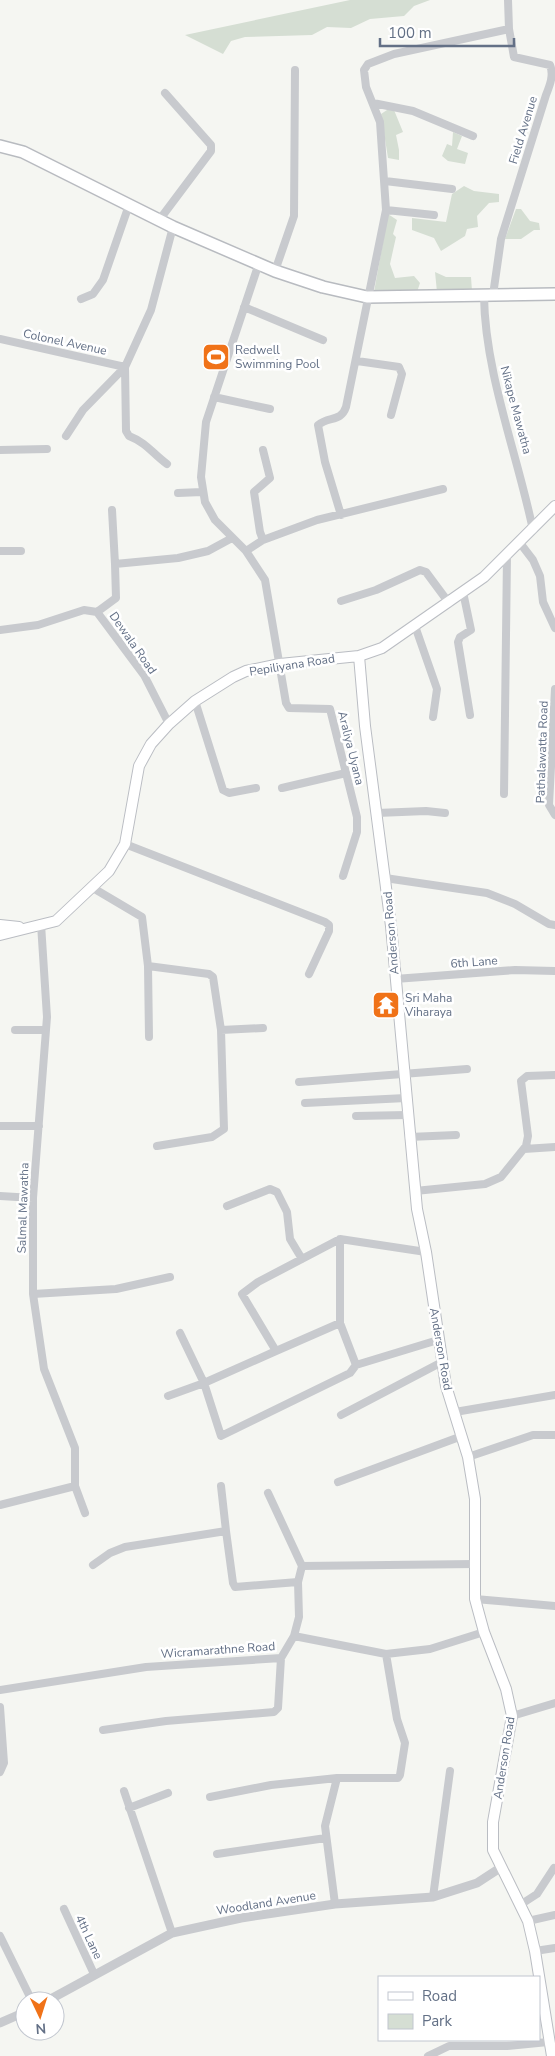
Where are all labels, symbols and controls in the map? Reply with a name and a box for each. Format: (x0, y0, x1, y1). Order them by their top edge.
scale bar (380, 15, 514, 47)
text: 100 m (388, 23, 432, 43)
street label: Field Avenue (505, 94, 541, 166)
street label: Colonel Avenue (22, 325, 108, 359)
sports icon: Redwell Swimming Pool (201, 342, 231, 372)
place label: Redwell Swimming Pool (235, 342, 320, 372)
street label: Nikape Mawatha (497, 364, 535, 456)
street label: Dewala Road (106, 609, 160, 677)
street label: Pepiliyana Road (248, 650, 336, 680)
street label: Pathalawatta Road (532, 700, 552, 804)
street label: Araliya Uyana (334, 709, 368, 787)
street label: Anderson Road (379, 891, 403, 975)
street label: 6th Lane (450, 952, 498, 972)
temple icon: Sri Maha Viharaya (371, 990, 401, 1020)
place label: Sri Maha Viharaya (404, 990, 452, 1020)
street label: Salmal Mawatha (13, 1162, 33, 1254)
street label: Anderson Road (426, 1307, 456, 1391)
street label: Wicramarathne Road (160, 1638, 276, 1662)
street label: Anderson Road (490, 1716, 518, 1800)
street label: Woodland Avenue (215, 1887, 317, 1919)
street label: 4th Lane (72, 1912, 106, 1962)
legend (378, 1976, 540, 2041)
text: Road (422, 1986, 457, 2006)
north arrow (15, 1991, 65, 2041)
text: Park (422, 2011, 452, 2031)
text: N (35, 2019, 47, 2038)

